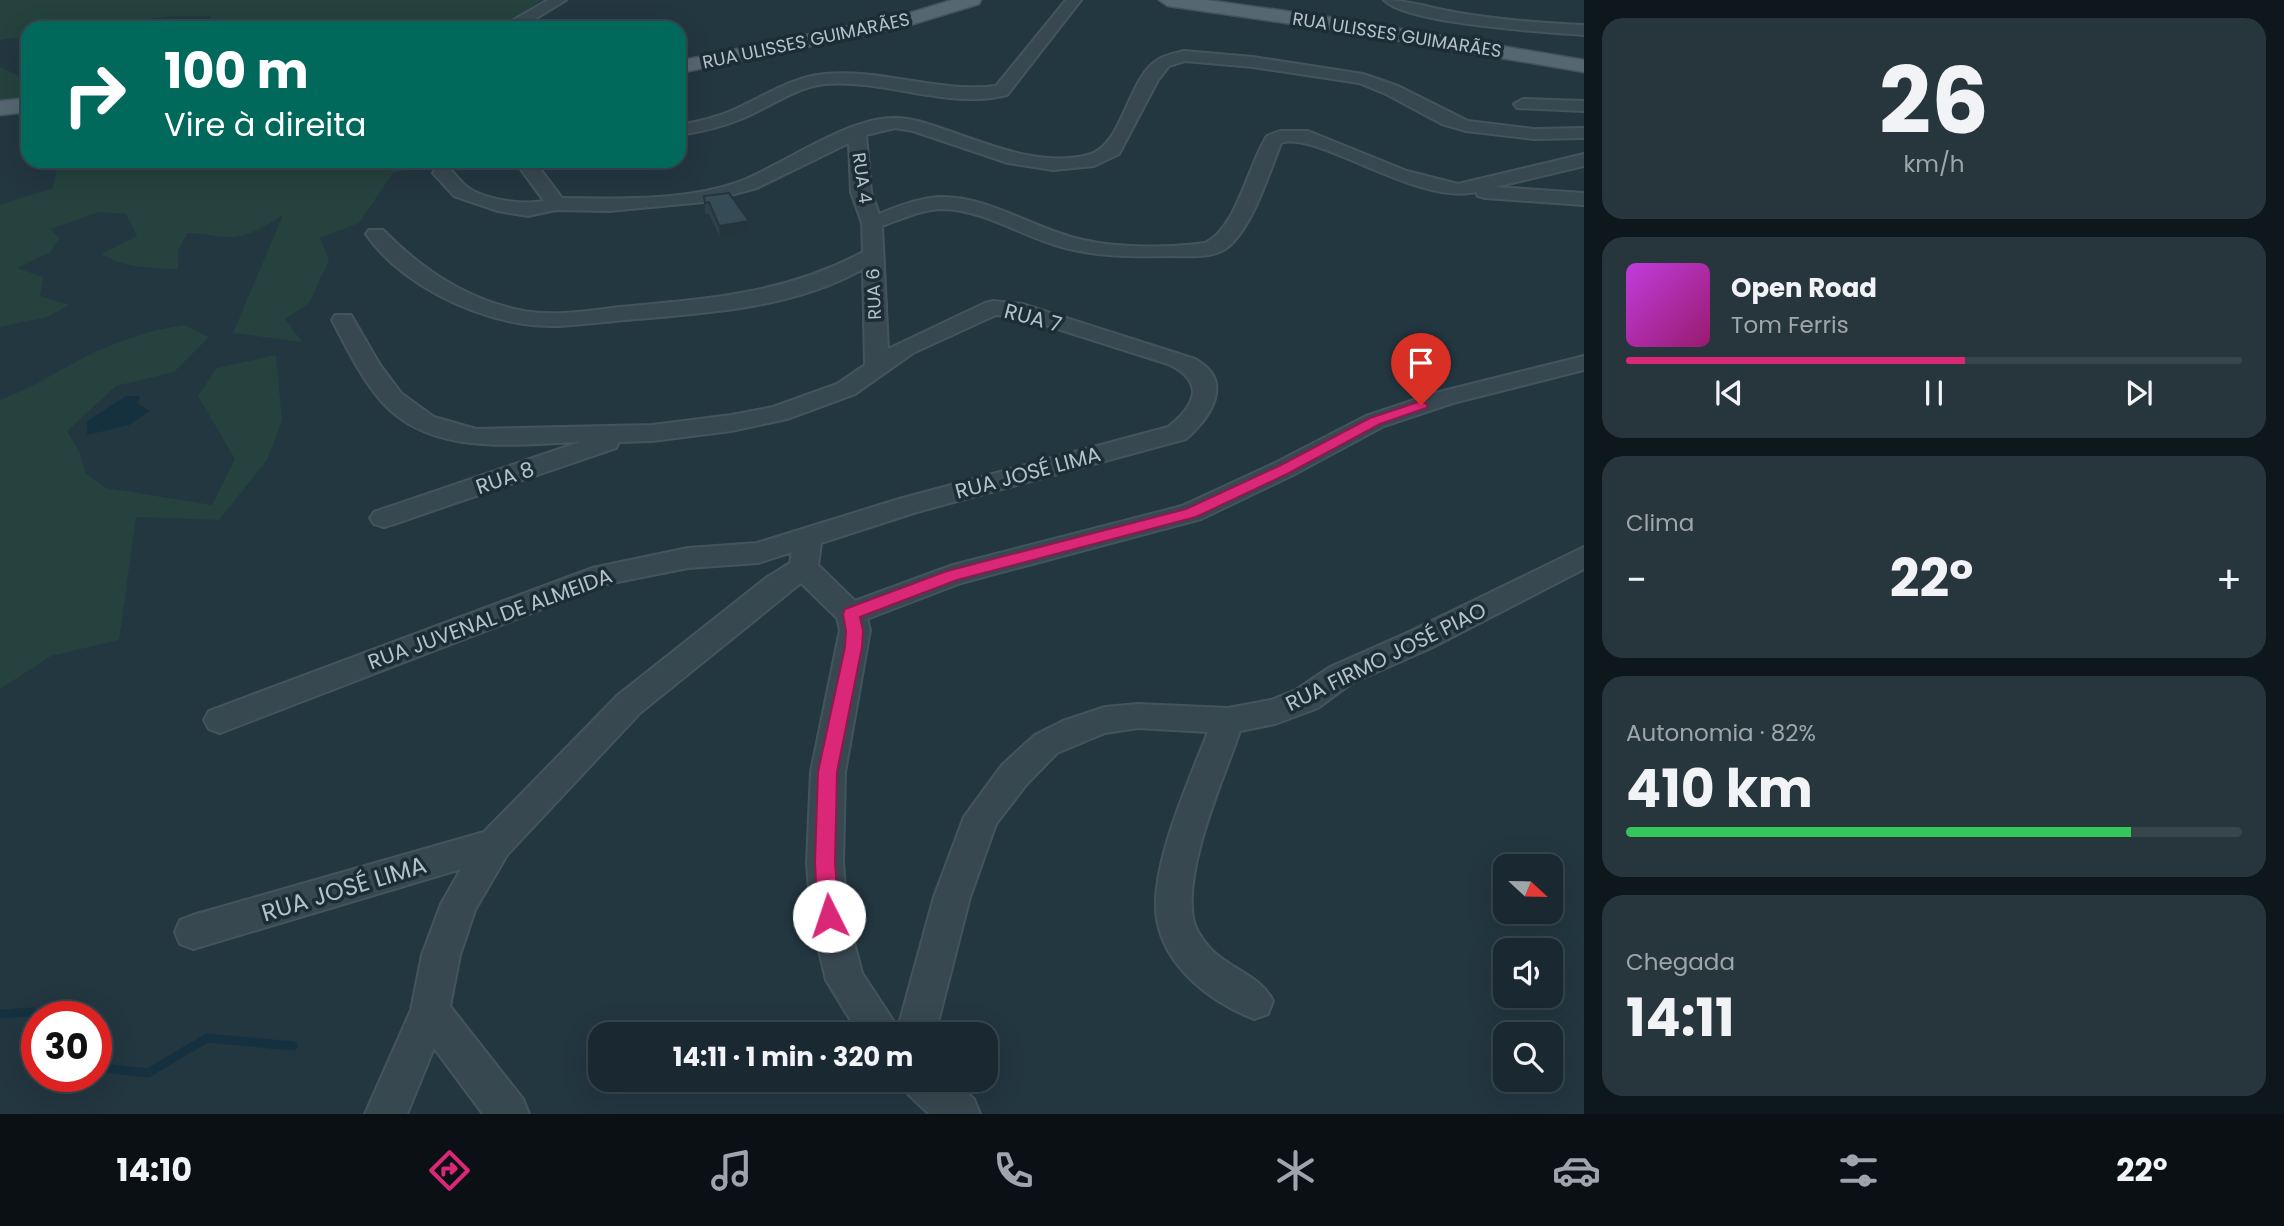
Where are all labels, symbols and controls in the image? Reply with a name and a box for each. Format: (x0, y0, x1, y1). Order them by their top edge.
street label: RUA ULISSES GUIMARÃES (700, 6, 912, 75)
street label: RUA ULISSES GUIMARÃES (1291, 6, 1503, 63)
text: 100 m (164, 37, 309, 105)
text: 26 (1879, 37, 1989, 165)
icon: right (49, 49, 140, 140)
text: Vire à direita (164, 102, 366, 147)
text: km/h (1903, 148, 1965, 180)
street label: RUA 4 (847, 151, 878, 205)
street label: RUA 6 (860, 268, 887, 320)
text: Open Road (1731, 270, 1877, 306)
street label: RUA 7 (1001, 296, 1065, 339)
text: Tom Ferris (1731, 309, 1849, 341)
pin (1391, 333, 1451, 405)
icon: arrive (1402, 344, 1440, 382)
icon: previous (1710, 374, 1748, 412)
icon: pause (1915, 374, 1953, 412)
icon: next (2120, 374, 2158, 412)
street label: RUA JOSÉ LIMA (952, 439, 1104, 506)
street label: RUA 8 (472, 454, 538, 501)
text: Clima (1626, 507, 1694, 539)
text: 22° (1890, 542, 1973, 615)
text: − (1626, 553, 1647, 606)
text: + (2216, 553, 2242, 606)
street label: RUA JUVENAL DE ALMEIDA (364, 561, 616, 676)
street label: RUA FIRMO JOSÉ PIAO (1281, 595, 1491, 718)
text: Autonomia · 82% (1626, 717, 1816, 749)
text: 410 km (1626, 752, 1813, 825)
street label: RUA JOSÉ LIMA (257, 848, 430, 929)
north arrow (1493, 854, 1563, 924)
map controls (1493, 854, 1563, 1092)
position arrow (792, 879, 866, 953)
button: sound (1493, 938, 1563, 1008)
text: Chegada (1626, 946, 1735, 978)
text: 14:11 (1626, 981, 1735, 1054)
speed limit sign: 30 (21, 1001, 112, 1092)
button: search (1493, 1022, 1563, 1092)
text: 14:11 · 1 min · 320 m (673, 1039, 913, 1075)
icon: directions (425, 1146, 474, 1195)
icon: music (707, 1146, 756, 1195)
icon: phone (989, 1146, 1038, 1195)
icon: climate (1271, 1146, 1320, 1195)
icon: car (1552, 1146, 1601, 1195)
icon: filters (1834, 1146, 1883, 1195)
text: 14:10 (116, 1147, 192, 1192)
text: 22° (2116, 1147, 2168, 1192)

